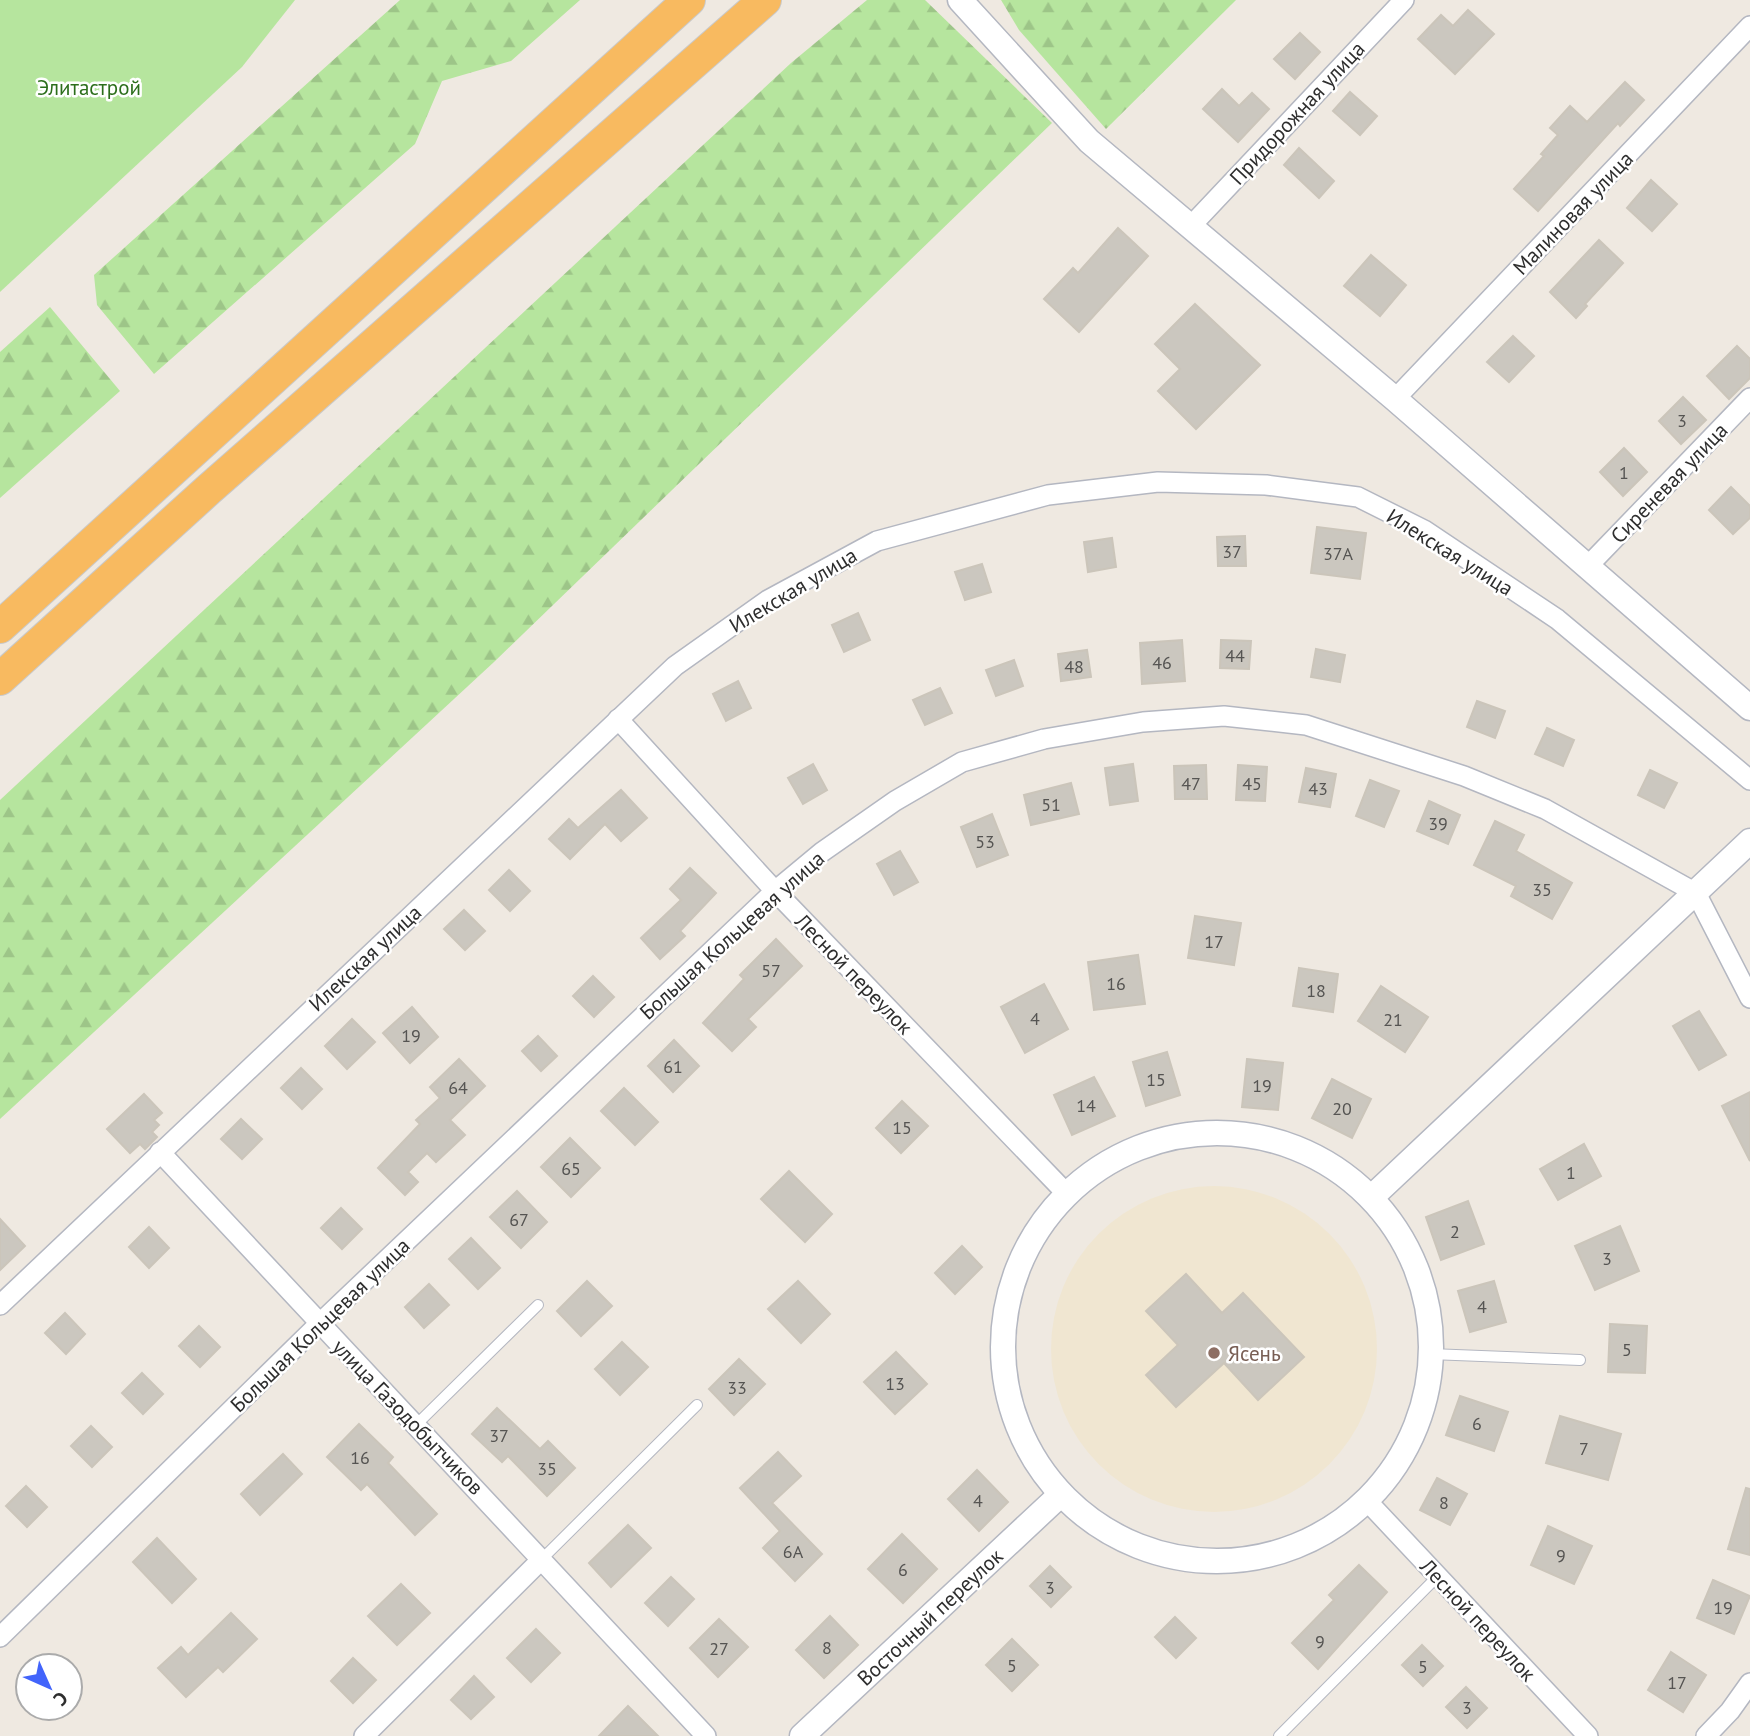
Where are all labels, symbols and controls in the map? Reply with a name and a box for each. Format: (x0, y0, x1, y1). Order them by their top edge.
street label: Придорожная улица (1224, 36, 1370, 190)
park label: Элитастрой (37, 74, 141, 101)
street label: Малиновая улица (1507, 146, 1639, 280)
house number: 3 (1677, 409, 1687, 432)
street label: Сиреневая улица (1605, 417, 1733, 549)
house number: 1 (1619, 461, 1629, 484)
street label: Илекская улица (1382, 502, 1518, 602)
house number: 37 (1222, 540, 1242, 563)
street label: Илекская улица (724, 541, 862, 639)
house number: 37А (1323, 542, 1354, 565)
house number: 44 (1225, 644, 1245, 667)
house number: 46 (1152, 651, 1172, 674)
house number: 48 (1064, 655, 1084, 678)
house number: 47 (1181, 772, 1201, 795)
house number: 45 (1242, 772, 1262, 795)
house number: 43 (1308, 777, 1328, 800)
house number: 51 (1041, 793, 1061, 816)
house number: 39 (1428, 812, 1448, 835)
house number: 53 (975, 830, 995, 853)
street label: Большая Кольцевая улица (634, 845, 830, 1025)
house number: 35 (1532, 878, 1552, 901)
street label: Илекская улица (303, 899, 427, 1017)
street label: Лесной переулок (789, 907, 918, 1040)
house number: 17 (1204, 930, 1224, 953)
house number: 57 (761, 959, 781, 982)
house number: 16 (1106, 972, 1126, 995)
house number: 18 (1306, 979, 1326, 1002)
house number: 4 (1030, 1007, 1040, 1030)
house number: 21 (1383, 1008, 1403, 1031)
house number: 19 (401, 1024, 421, 1047)
house number: 61 (663, 1055, 683, 1078)
house number: 15 (1146, 1068, 1166, 1091)
house number: 19 (1252, 1074, 1272, 1097)
house number: 64 (448, 1076, 468, 1099)
house number: 14 (1076, 1094, 1096, 1117)
house number: 20 (1332, 1097, 1352, 1120)
house number: 15 (892, 1116, 912, 1139)
house number: 65 (561, 1157, 581, 1180)
house number: 1 (1566, 1161, 1576, 1184)
house number: 67 (509, 1208, 529, 1231)
house number: 2 (1450, 1220, 1460, 1243)
street label: Большая Кольцевая улица (225, 1232, 415, 1418)
house number: 3 (1602, 1247, 1612, 1270)
house number: 4 (1477, 1295, 1487, 1318)
street label: улица Газодобытчиков (327, 1333, 489, 1501)
house number: 5 (1622, 1338, 1632, 1361)
place label: Ясень (1228, 1340, 1281, 1367)
marker: Ясень (1206, 1345, 1222, 1361)
house number: 13 (885, 1372, 905, 1395)
house number: 33 (727, 1376, 747, 1399)
house number: 6 (1472, 1412, 1482, 1435)
house number: 37 (489, 1424, 509, 1447)
house number: 7 (1579, 1437, 1589, 1460)
house number: 16 (350, 1446, 370, 1469)
house number: 35 (537, 1457, 557, 1480)
house number: 4 (973, 1489, 983, 1512)
house number: 8 (1439, 1491, 1449, 1514)
house number: 6А (783, 1540, 804, 1563)
street label: Восточный переулок (852, 1543, 1008, 1691)
house number: 9 (1556, 1544, 1566, 1567)
street label: Лесной переулок (1414, 1552, 1542, 1687)
house number: 6 (898, 1558, 908, 1581)
house number: 3 (1045, 1576, 1055, 1599)
house number: 19 (1713, 1596, 1733, 1619)
house number: 9 (1315, 1630, 1325, 1653)
house number: 8 (822, 1636, 832, 1659)
house number: 27 (709, 1637, 729, 1660)
north arrow (14, 1652, 84, 1722)
house number: 5 (1007, 1654, 1017, 1677)
house number: 5 (1418, 1655, 1428, 1678)
house number: 17 (1667, 1671, 1687, 1694)
text: С (49, 1687, 73, 1712)
house number: 3 (1462, 1696, 1472, 1719)

